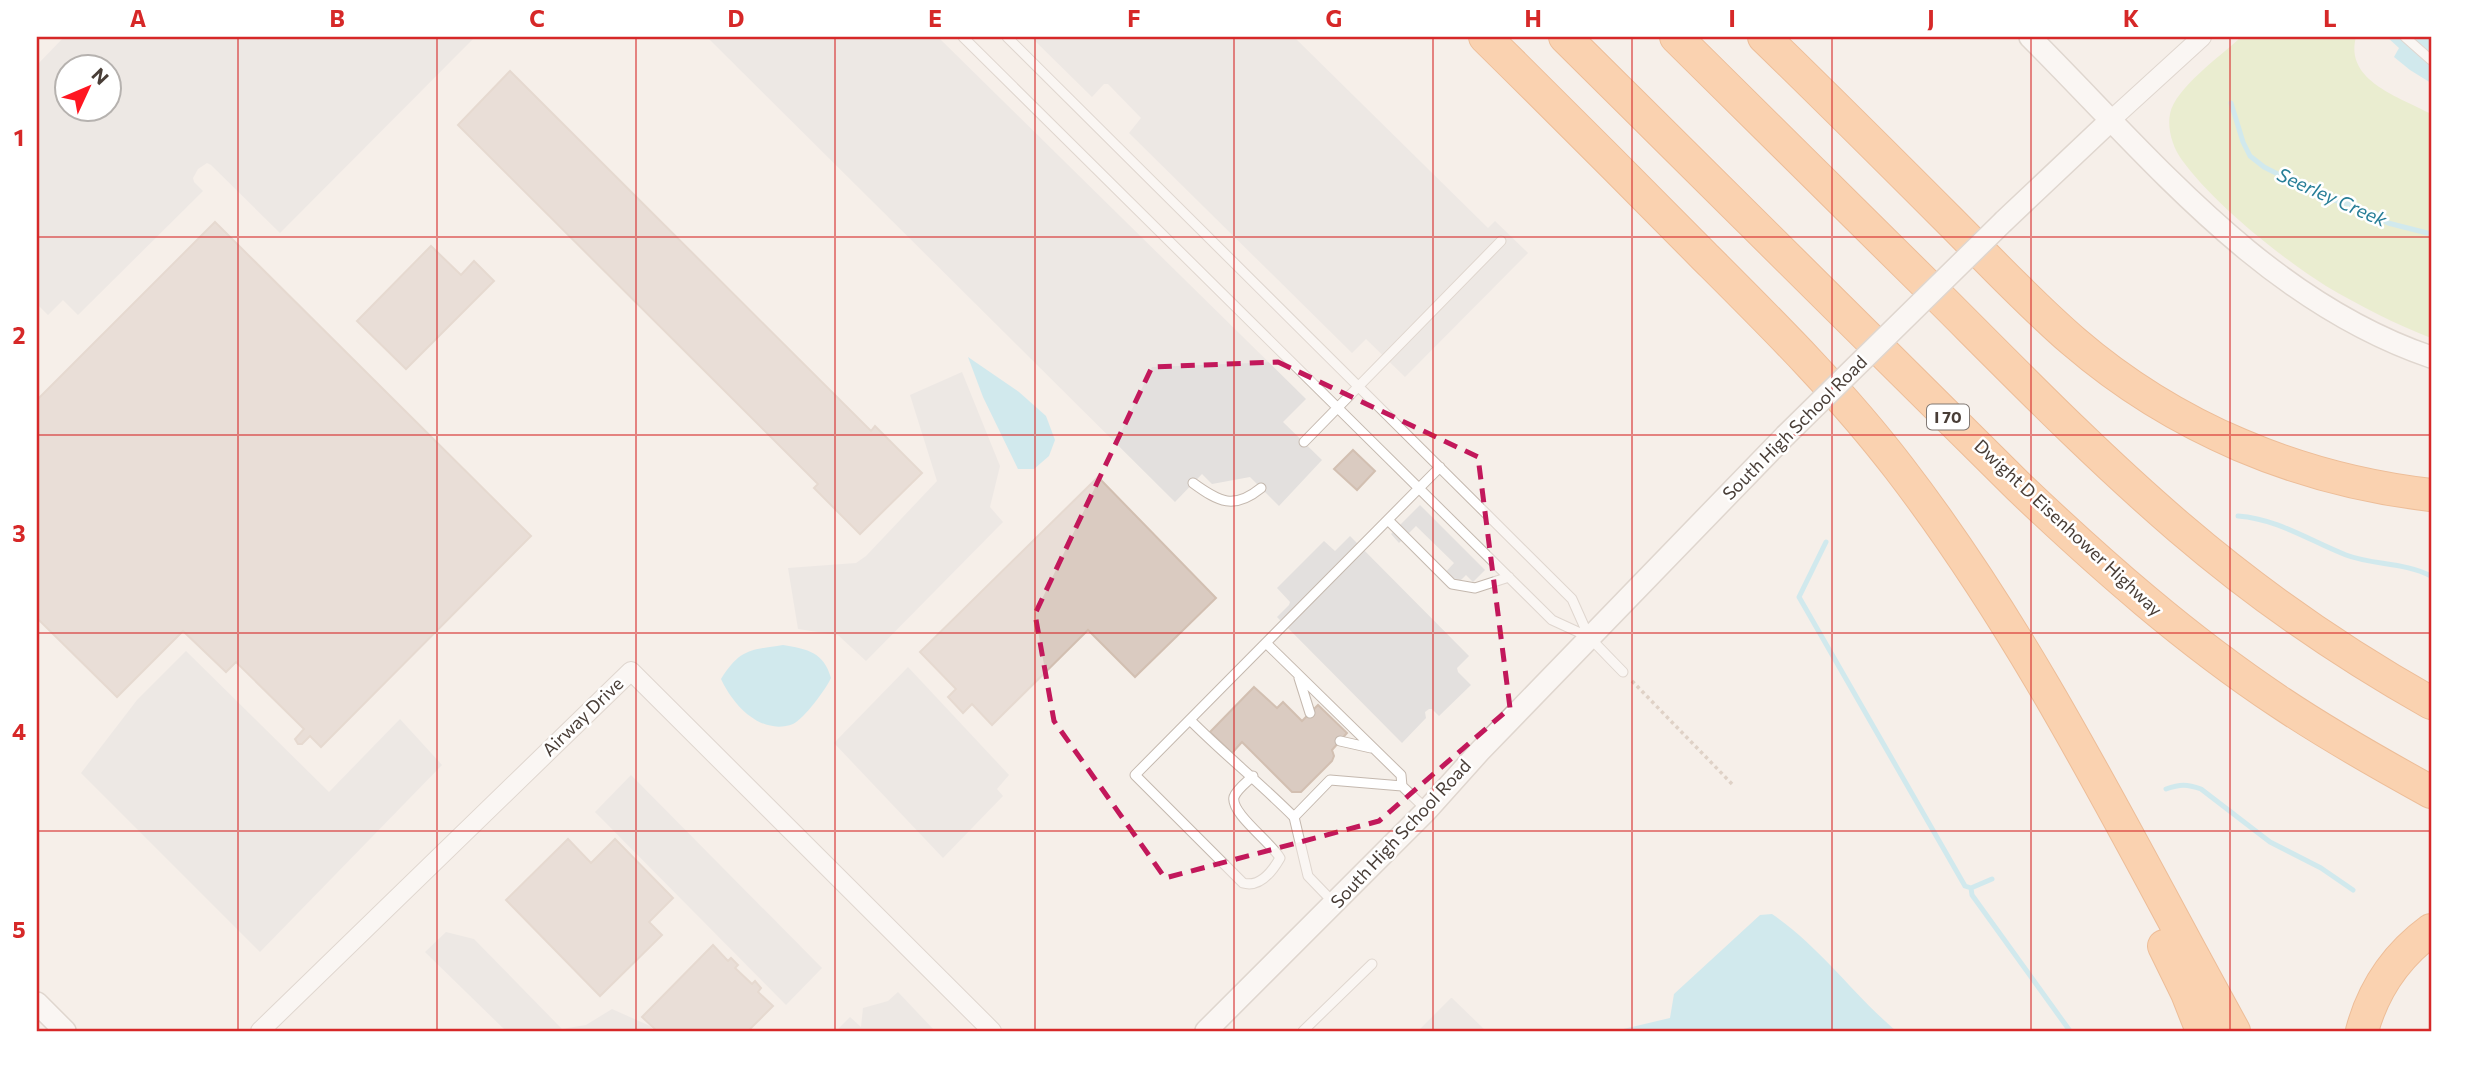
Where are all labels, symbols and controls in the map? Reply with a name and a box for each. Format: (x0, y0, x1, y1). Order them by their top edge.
text: A (130, 4, 147, 32)
text: B (329, 4, 345, 32)
text: C (529, 4, 545, 32)
text: D (728, 4, 745, 32)
text: E (928, 4, 942, 32)
text: F (1127, 4, 1141, 32)
text: G (1326, 4, 1342, 32)
text: H (1524, 4, 1542, 32)
text: I (1728, 4, 1736, 32)
text: J (1927, 4, 1935, 32)
text: K (2123, 4, 2139, 32)
text: L (2323, 4, 2337, 32)
north arrow (52, 52, 122, 122)
text: N (87, 63, 114, 89)
text: 1 (14, 123, 24, 151)
water label: Seerley Creek (2274, 162, 2391, 231)
text: 2 (12, 321, 26, 349)
street label: South High School Road (1717, 350, 1871, 504)
road number: I 70 (1927, 404, 1969, 430)
street label: Dwight D Eisenhower Highway (1970, 434, 2167, 620)
text: 3 (12, 519, 26, 547)
street label: Airway Drive (537, 672, 627, 760)
text: 4 (12, 717, 26, 745)
street label: South High School Road (1326, 754, 1475, 912)
text: 5 (12, 915, 26, 943)

